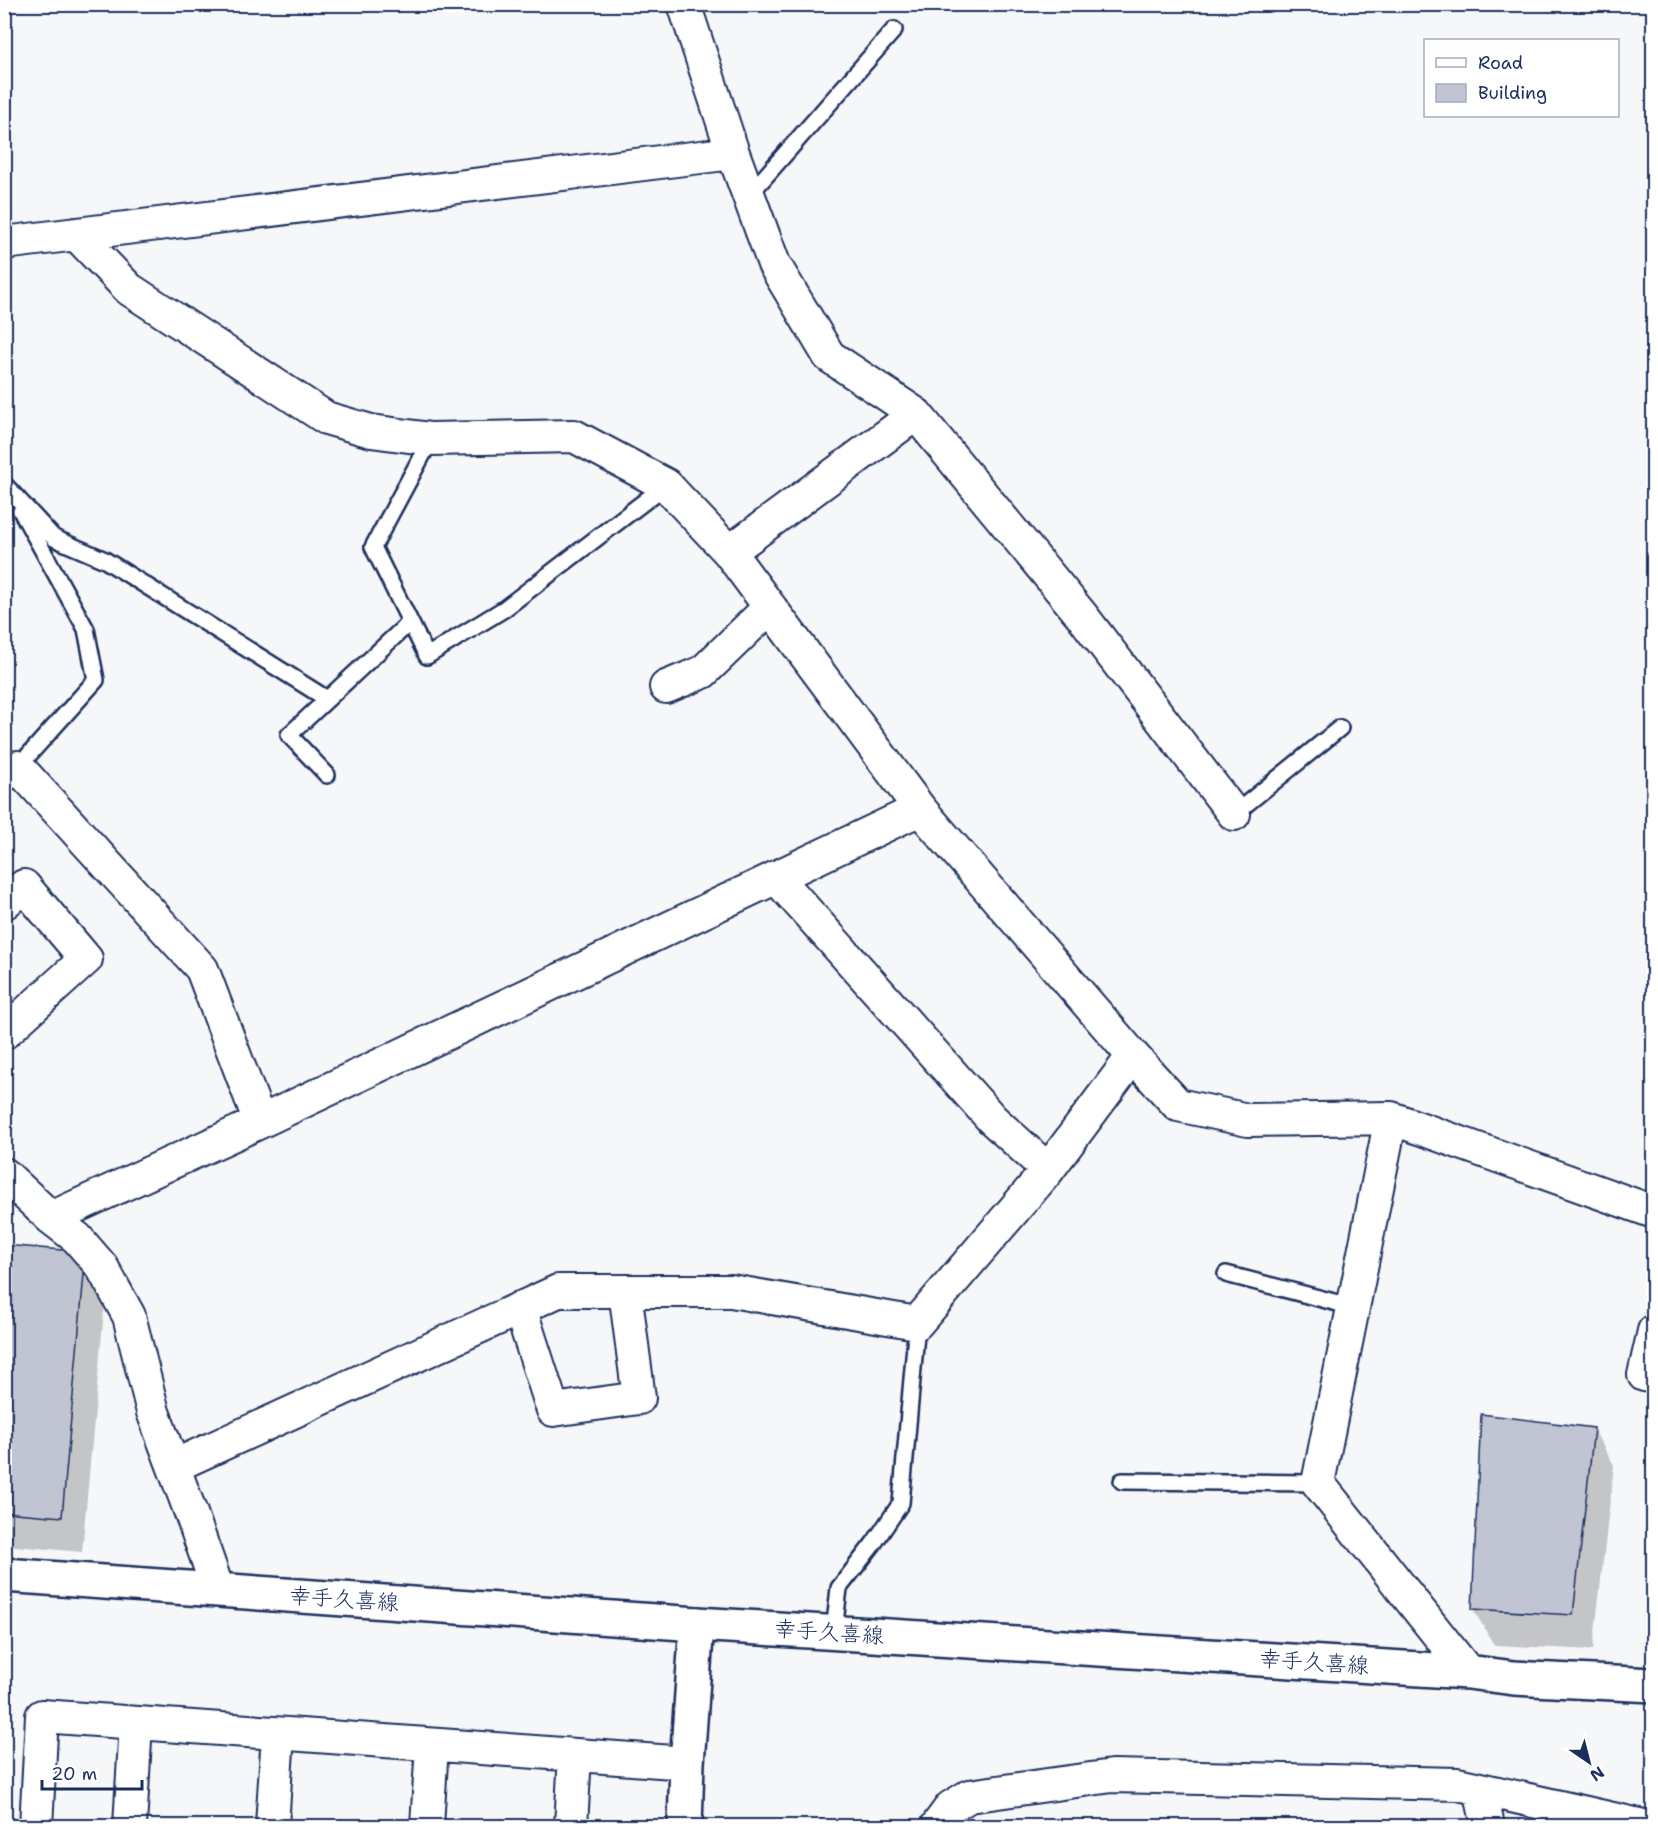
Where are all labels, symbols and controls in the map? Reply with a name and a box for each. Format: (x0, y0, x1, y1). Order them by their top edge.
legend (1424, 39, 1619, 117)
text: Road (1478, 51, 1523, 75)
text: Building (1478, 81, 1547, 105)
street label: 幸手久喜線 (288, 1581, 400, 1617)
street label: 幸手久喜線 (773, 1614, 885, 1650)
street label: 幸手久喜線 (1258, 1644, 1370, 1680)
north arrow (1559, 1732, 1619, 1792)
scale bar (42, 1753, 142, 1791)
text: 20 m (51, 1762, 97, 1786)
text: N (1586, 1762, 1609, 1786)

